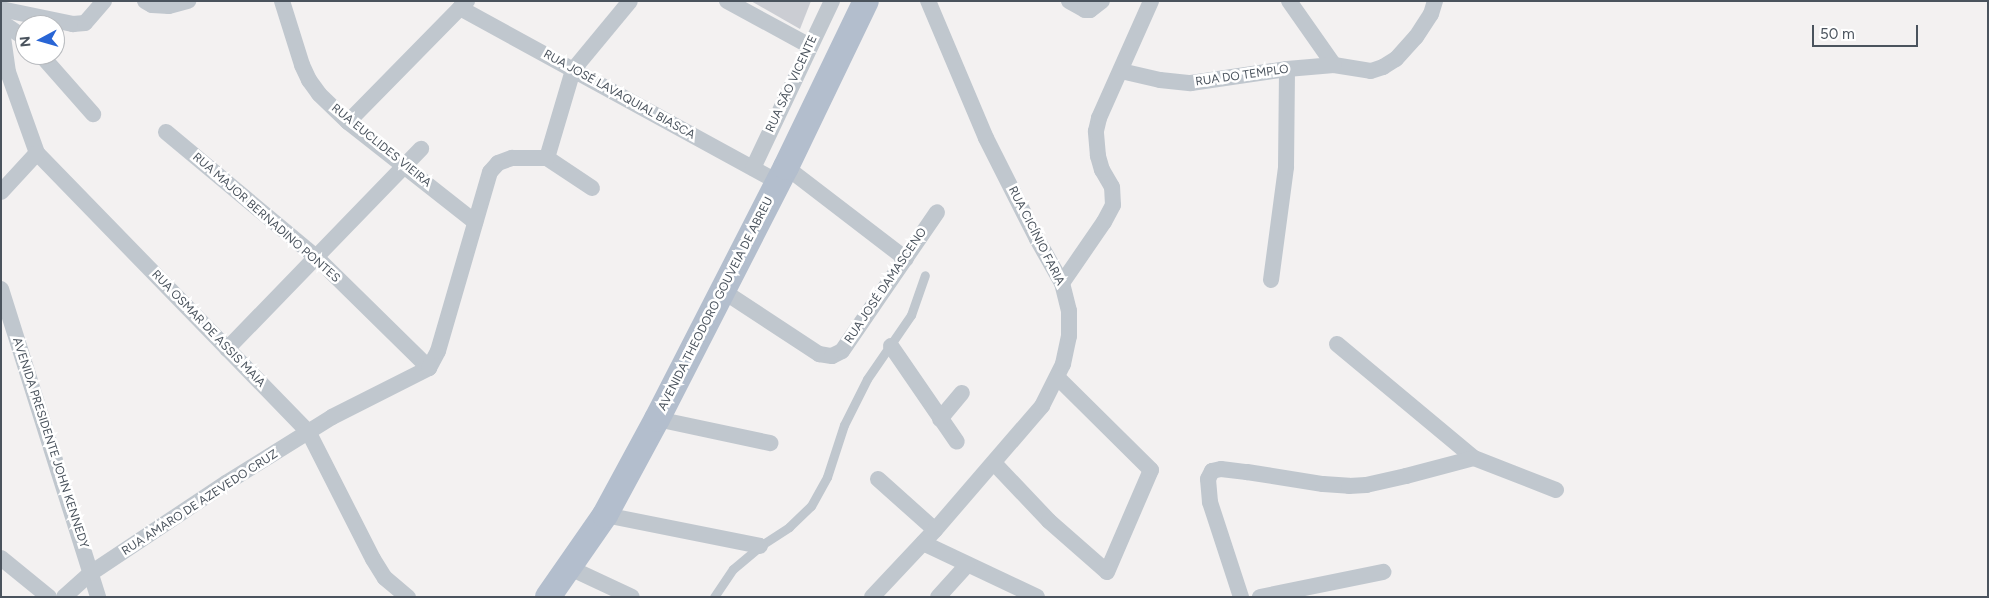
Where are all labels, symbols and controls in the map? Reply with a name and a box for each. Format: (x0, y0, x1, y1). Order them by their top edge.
north arrow (15, 15, 65, 65)
scale bar (1814, 15, 1920, 47)
text: 50 m (1820, 25, 1855, 43)
street label: RUA SÃO VICENTE (763, 33, 821, 135)
text: N (17, 35, 35, 48)
street label: RUA JOSÉ LAVAQUIAL BIASCA (541, 47, 697, 143)
street label: RUA DO TEMPLO (1195, 62, 1289, 90)
street label: RUA EUCLIDES VIEIRA (328, 101, 434, 191)
street label: RUA MAJOR BERNADINO PONTES (189, 150, 343, 286)
street label: RUA CICÍNIO FARIA (1005, 184, 1067, 288)
street label: AVENIDA THEODORO GOUVEIA DE ABREU (656, 195, 776, 413)
street label: RUA JOSÉ DAMASCENO (842, 225, 930, 347)
street label: RUA OSMAR DE ASSIS MAIA (148, 268, 268, 390)
street label: AVENIDA PRESIDENTE JOHN KENNEDY (9, 336, 91, 550)
street label: RUA AMARO DE AZEVEDO CRUZ (119, 447, 281, 559)

